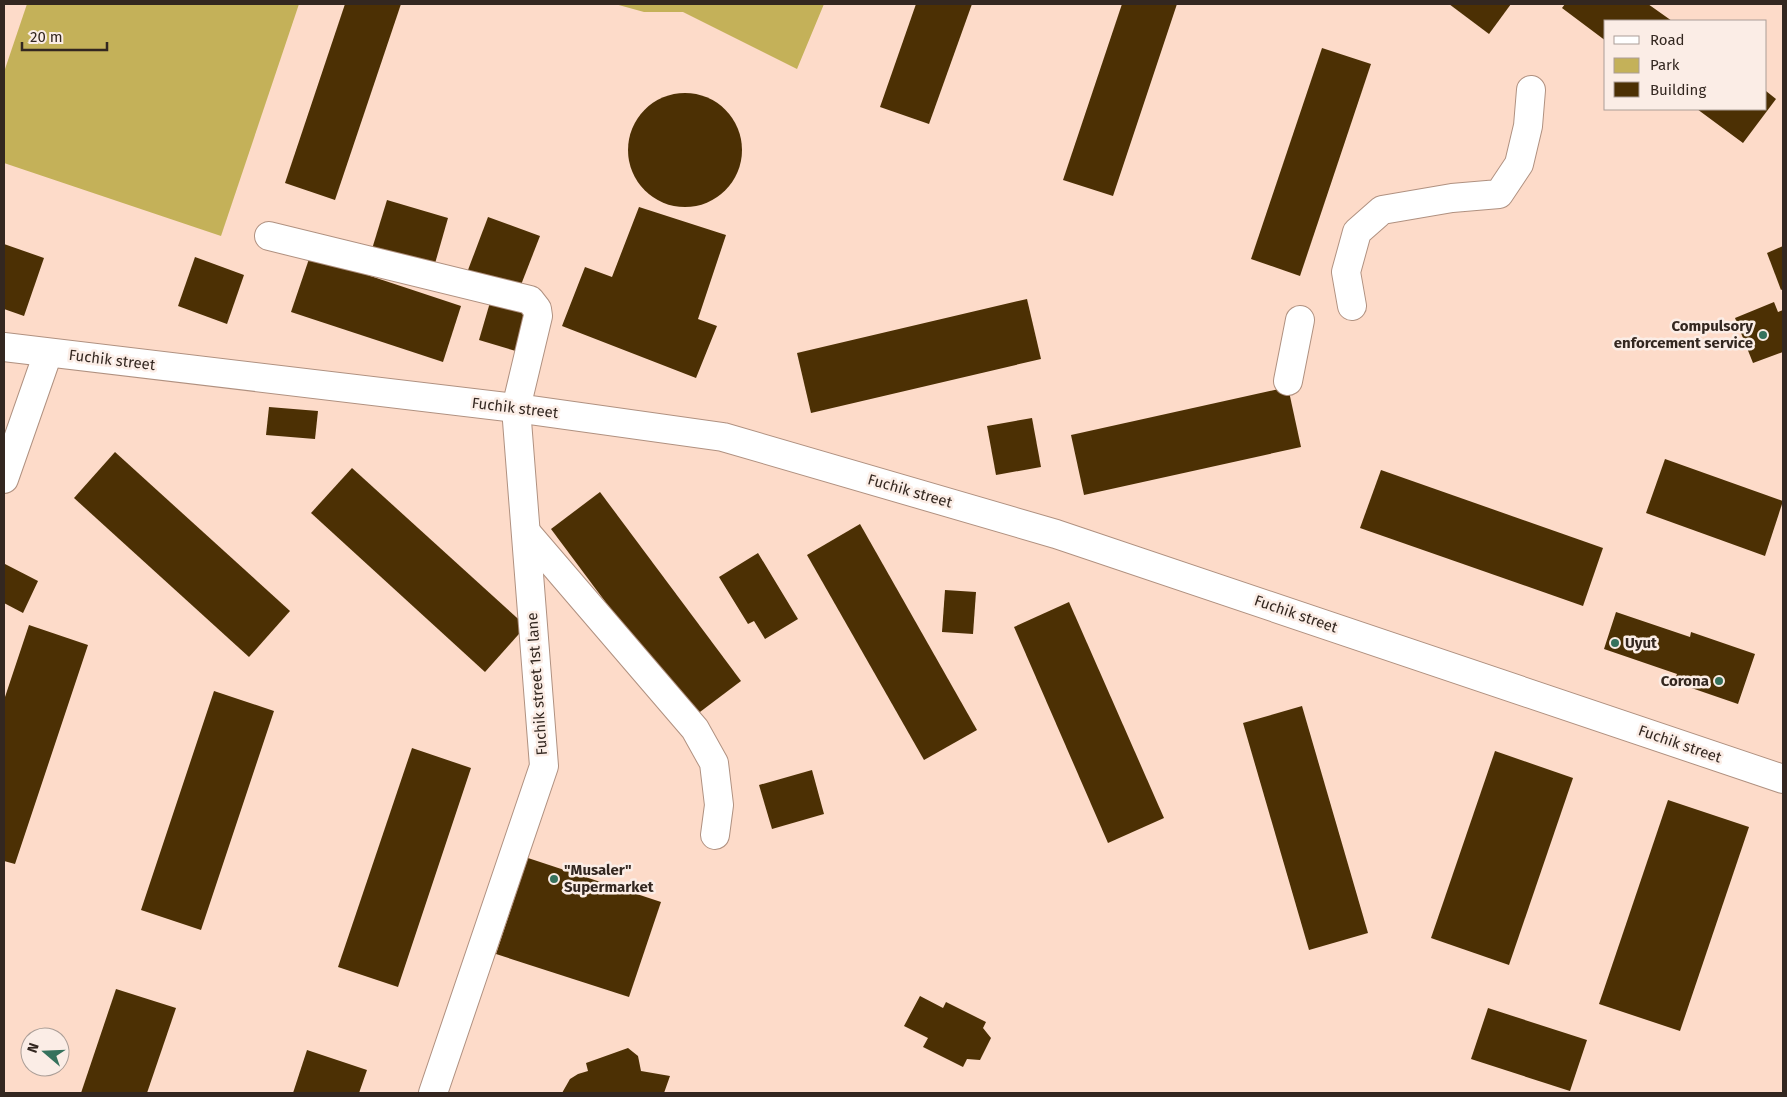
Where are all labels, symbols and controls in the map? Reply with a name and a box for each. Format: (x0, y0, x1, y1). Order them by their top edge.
scale bar (22, 20, 108, 52)
legend (1604, 20, 1767, 110)
text: 20 m (30, 28, 63, 46)
text: Road (1650, 31, 1685, 49)
text: Park (1650, 56, 1680, 74)
text: Building (1650, 81, 1706, 99)
place label: Compulsory enforcement service (1614, 317, 1753, 352)
marker: Compulsory enforcement service (1757, 329, 1769, 341)
street label: Fuchik street (68, 346, 157, 374)
street label: Fuchik street (471, 394, 560, 422)
street label: Fuchik street (866, 470, 955, 512)
street label: Fuchik street (1252, 591, 1341, 637)
street label: Fuchik street 1st lane (523, 612, 551, 756)
place label: Uyut (1625, 634, 1657, 652)
marker: Uyut (1609, 637, 1621, 649)
place label: Corona (1661, 672, 1709, 690)
marker: Corona (1713, 675, 1725, 687)
street label: Fuchik street (1636, 721, 1725, 767)
place label: "Musaler" Supermarket (564, 861, 654, 896)
marker: "Musaler" Supermarket (548, 873, 560, 885)
north arrow (20, 1027, 70, 1077)
text: N (24, 1041, 43, 1055)

